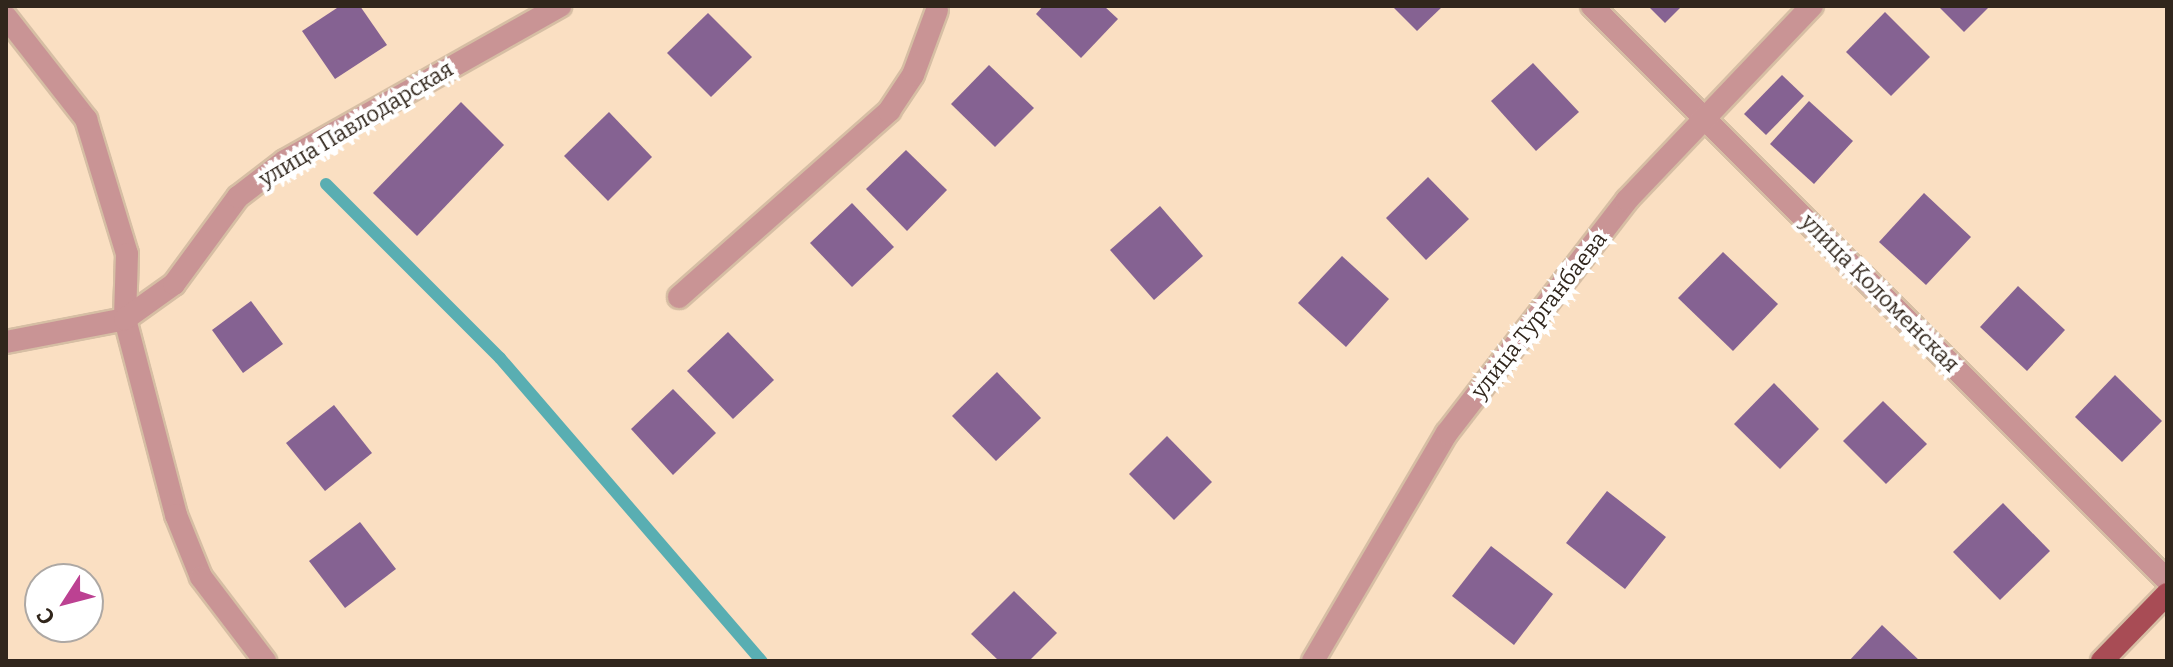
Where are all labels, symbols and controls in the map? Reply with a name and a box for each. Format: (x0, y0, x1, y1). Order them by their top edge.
street label: улица Павлодарская (254, 56, 458, 192)
street label: улица Коломенская (1795, 208, 1965, 378)
street label: улица Турганбаева (1466, 226, 1612, 404)
north arrow (24, 563, 104, 643)
text: С (31, 603, 61, 630)

